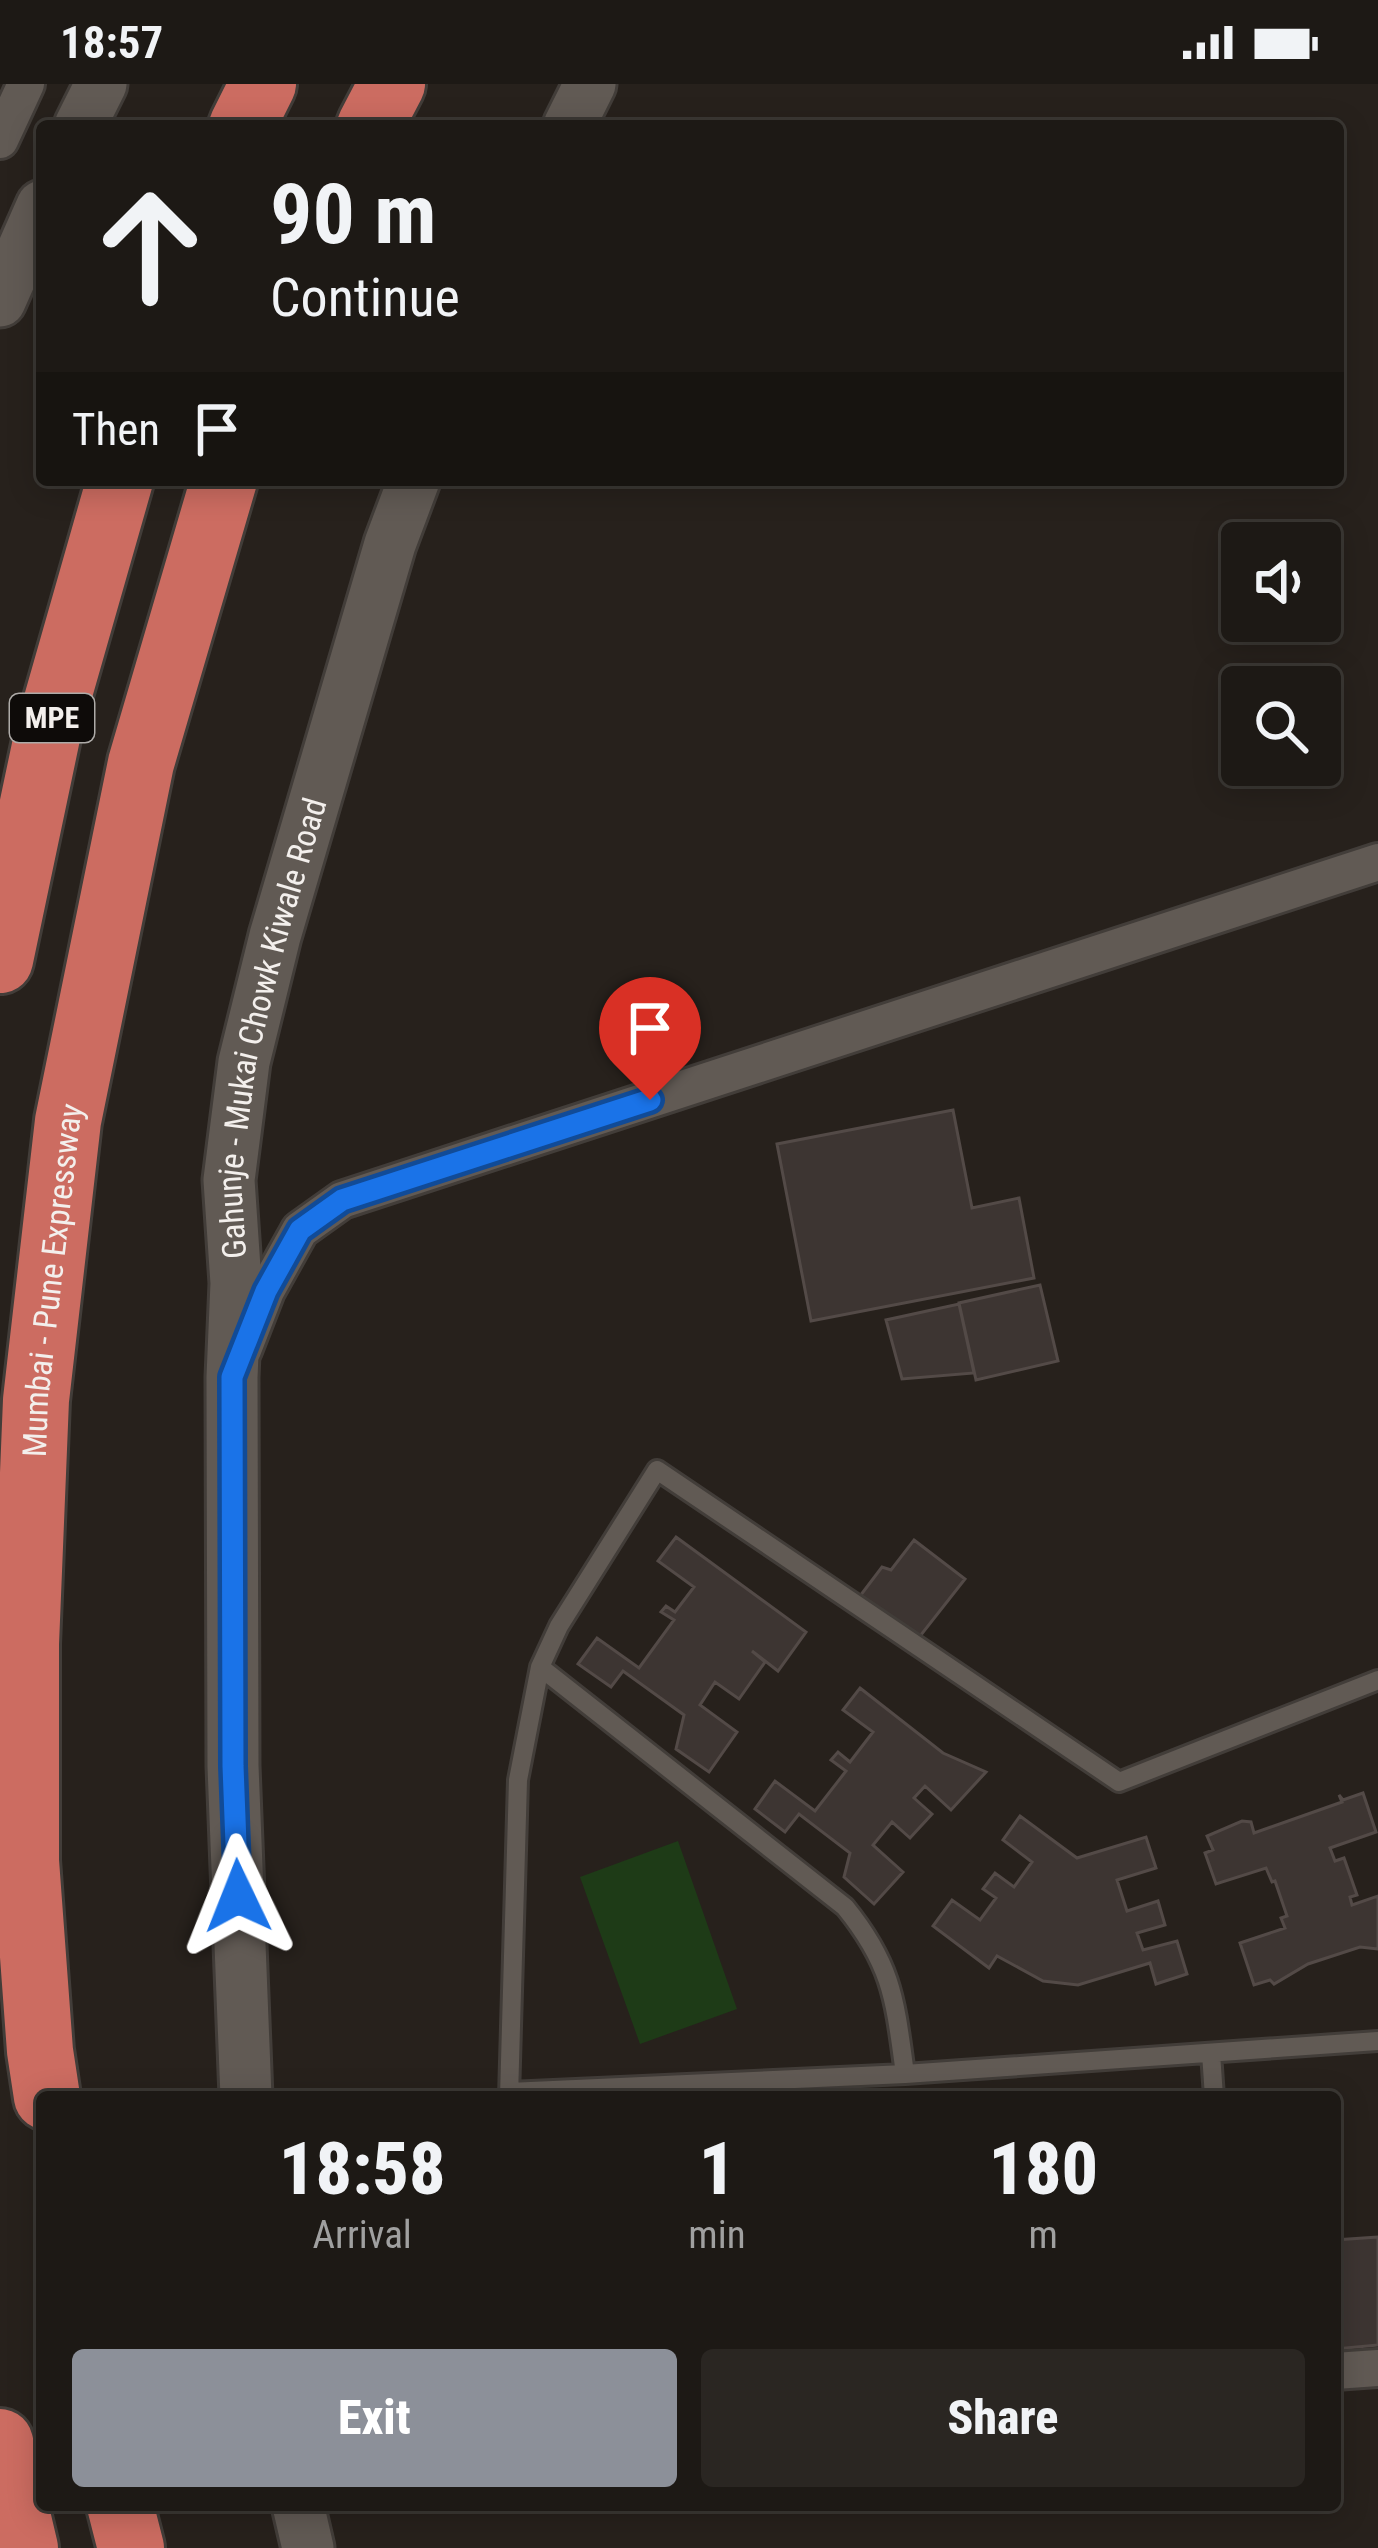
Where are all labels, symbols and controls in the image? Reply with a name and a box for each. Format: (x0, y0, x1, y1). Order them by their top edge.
text: 18:57 (60, 16, 163, 69)
text: 90 m (270, 165, 437, 264)
icon: ahead (72, 168, 228, 324)
text: Continue (270, 266, 460, 329)
icon: arrive (184, 396, 250, 462)
text: Then (72, 403, 160, 456)
map controls (1221, 522, 1341, 786)
button: sound (1221, 522, 1341, 642)
button: search (1221, 666, 1341, 786)
road number: MPE (10, 694, 94, 742)
street label: Gahunje - Mukai Chowk Kiwale Road (210, 793, 335, 1260)
pin (599, 977, 701, 1100)
icon: arrive (617, 995, 683, 1061)
street label: Mumbai - Pune Expressway (15, 1100, 91, 1458)
position arrow (175, 1833, 301, 1959)
text: 18:58 (279, 2127, 446, 2212)
text: 1 (699, 2127, 735, 2212)
text: 180 (988, 2127, 1098, 2212)
text: Arrival (313, 2212, 412, 2258)
text: min (688, 2212, 746, 2258)
text: m (1029, 2212, 1058, 2258)
button: Exit (72, 2349, 677, 2487)
button: Share (701, 2349, 1305, 2487)

